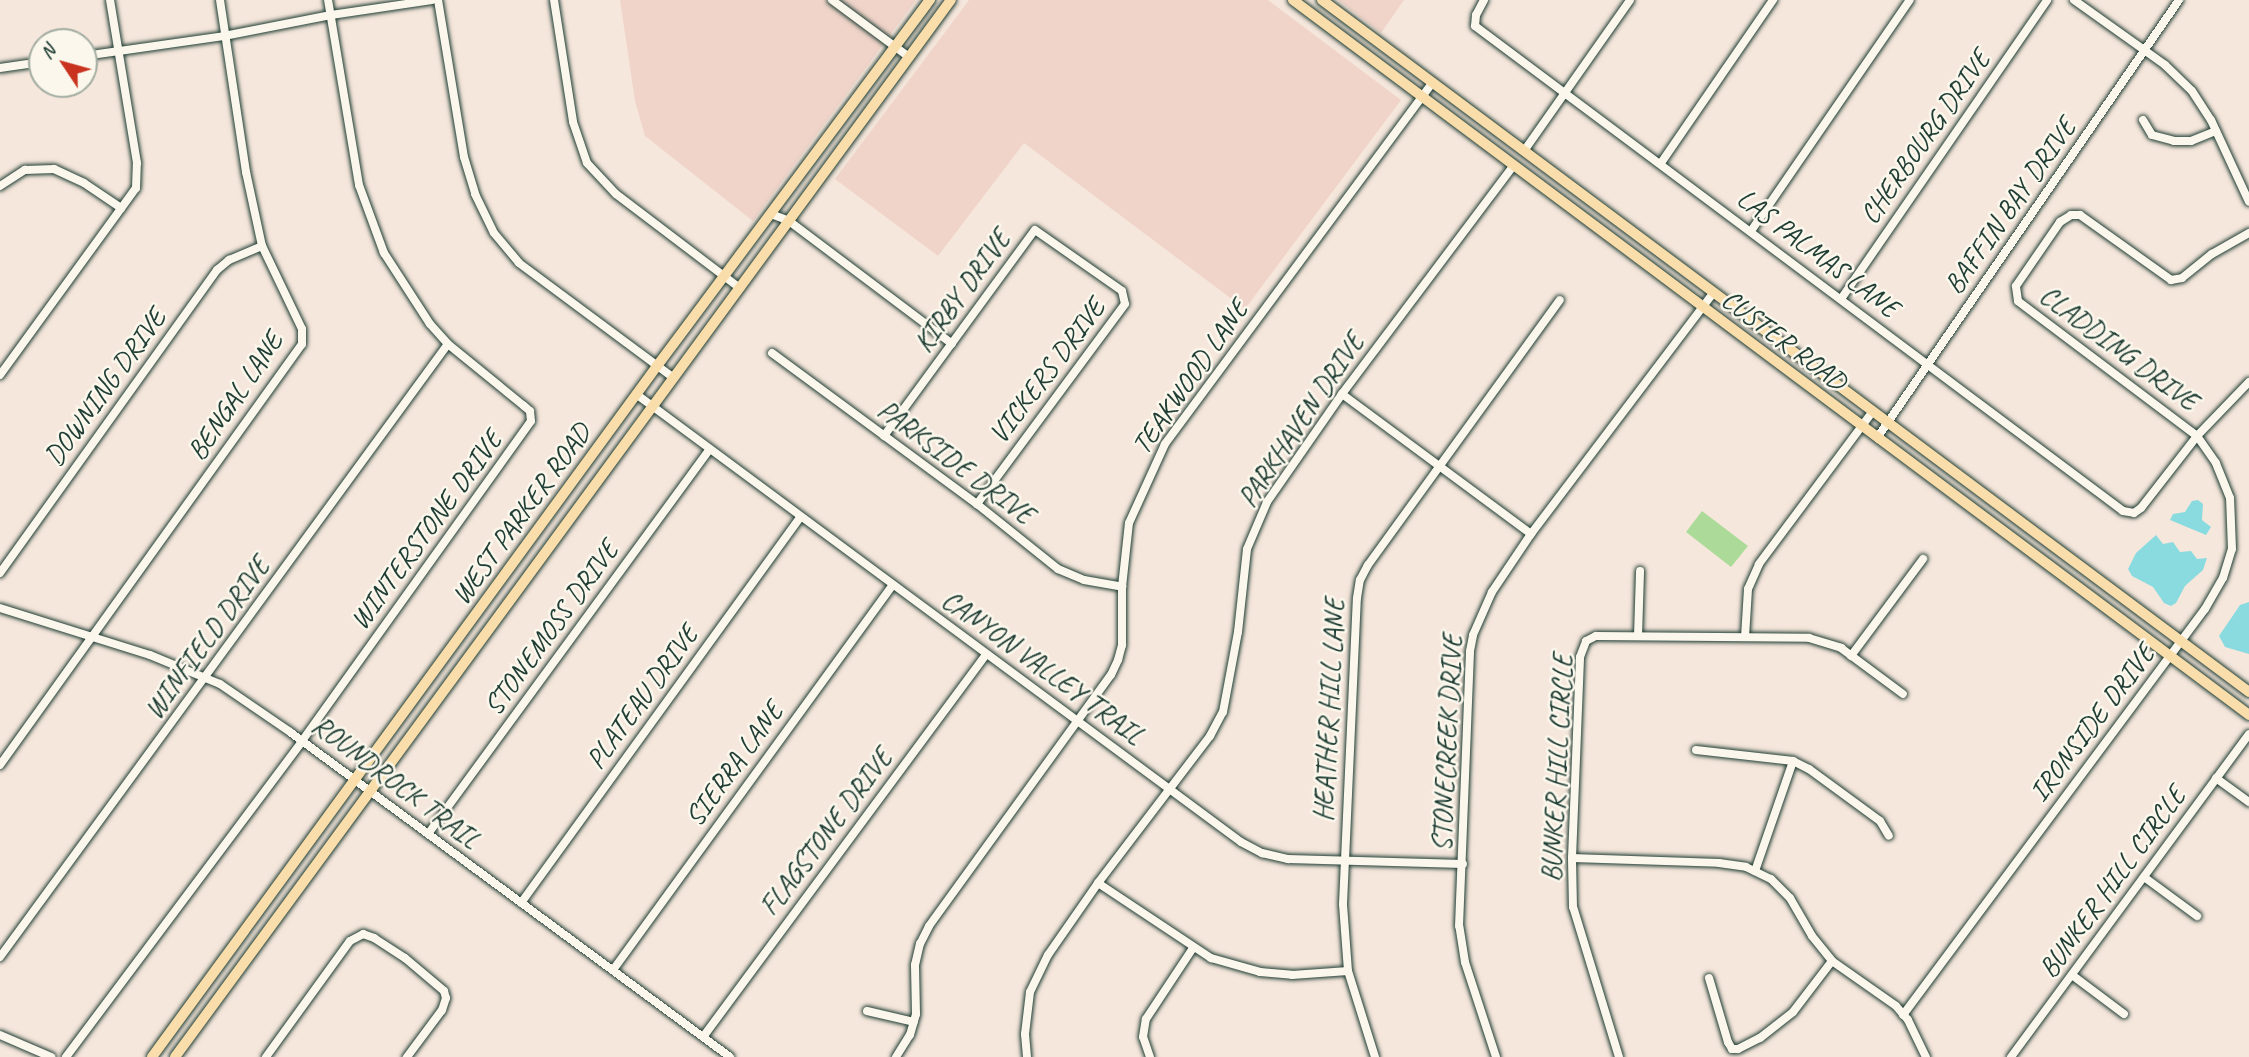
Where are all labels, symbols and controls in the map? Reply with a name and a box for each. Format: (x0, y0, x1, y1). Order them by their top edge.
north arrow (28, 28, 98, 98)
text: N (34, 40, 61, 64)
street label: CHERBOURG DRIVE (1853, 44, 1997, 230)
street label: BAFFIN BAY DRIVE (1937, 111, 2083, 301)
street label: LAS PALMAS LANE (1731, 181, 1905, 325)
street label: KIRBY DRIVE (906, 223, 1018, 359)
street label: CLADDING DRIVE (2033, 278, 2205, 418)
street label: CUSTER ROAD (1715, 282, 1853, 398)
street label: VICKERS DRIVE (982, 292, 1112, 450)
street label: TEAKWOOD LANE (1124, 293, 1256, 461)
street label: DOWNING DRIVE (37, 303, 173, 471)
street label: BENGAL LANE (179, 325, 291, 467)
street label: PARKHAVEN DRIVE (1231, 327, 1371, 513)
street label: PARKSIDE DRIVE (871, 393, 1041, 531)
street label: WEST PARKER ROAD (444, 417, 598, 611)
street label: WINTERSTONE DRIVE (343, 424, 509, 636)
street label: STONEMOSS DRIVE (477, 534, 625, 722)
street label: WINFIELD DRIVE (137, 551, 277, 725)
street label: CANYON VALLEY TRAIL (937, 583, 1149, 751)
street label: HEATHER HILL LANE (1306, 598, 1352, 822)
street label: PLATEAU DRIVE (579, 619, 705, 775)
street label: STONECREEK DRIVE (1425, 633, 1469, 853)
street label: IRONSIDE DRIVE (2022, 638, 2162, 808)
street label: BUNKER HILL CIRCLE (1534, 653, 1580, 883)
street label: SIERRA LANE (678, 695, 790, 833)
street label: ROUNDROCK TRAIL (306, 708, 486, 856)
street label: FLAGSTONE DRIVE (752, 742, 900, 922)
street label: BUNKER HILL CIRCLE (2031, 780, 2193, 984)

